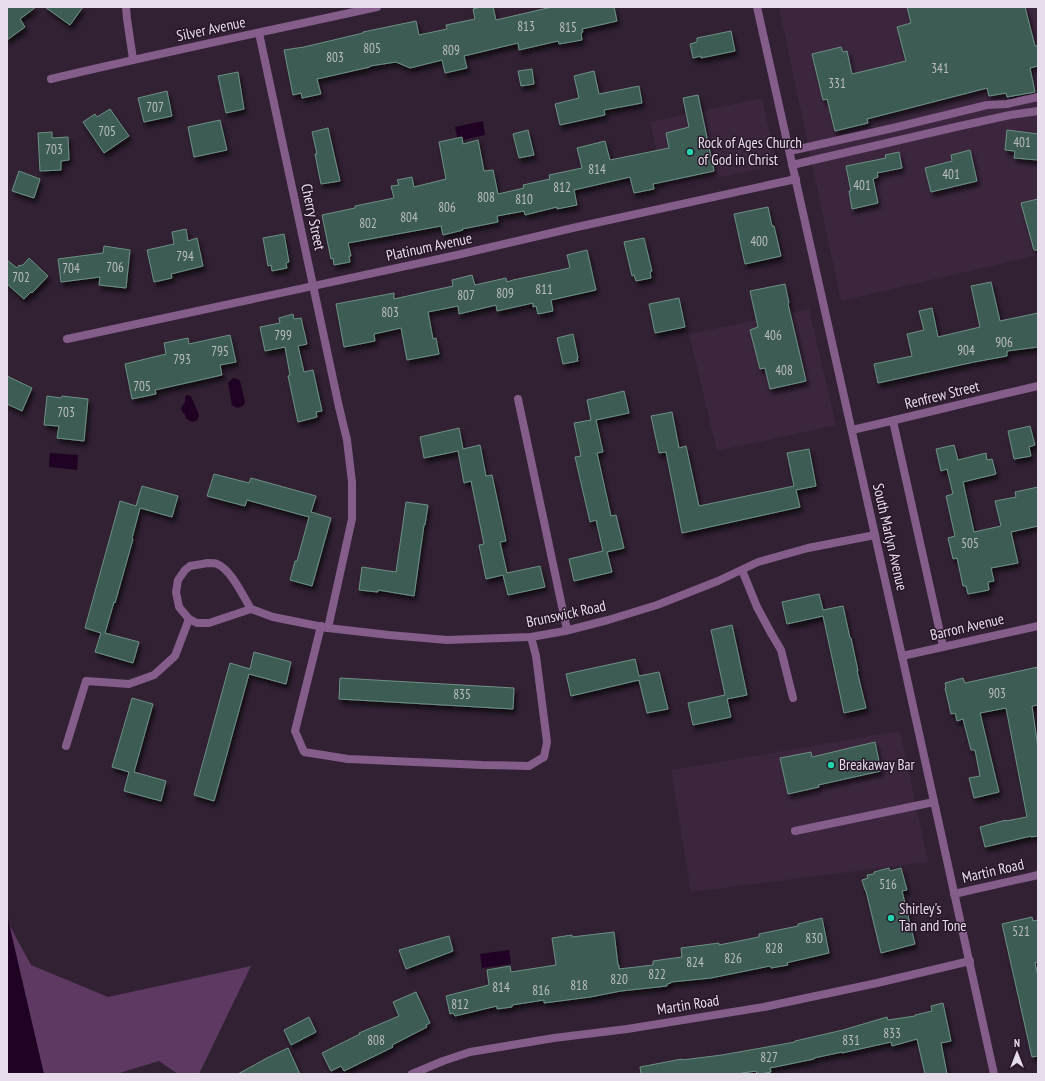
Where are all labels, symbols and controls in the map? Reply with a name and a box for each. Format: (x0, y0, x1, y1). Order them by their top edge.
street label: Silver Avenue (175, 12, 247, 45)
house number: 813 (517, 18, 535, 35)
house number: 815 (559, 19, 577, 36)
house number: 805 (363, 40, 381, 57)
house number: 809 (442, 42, 460, 59)
house number: 803 (326, 49, 344, 66)
house number: 341 (931, 60, 949, 77)
house number: 331 (828, 75, 846, 92)
house number: 707 (146, 99, 164, 116)
house number: 705 (98, 123, 116, 140)
place label: Rock of Ages Church of God in Christ (698, 133, 802, 169)
house number: 401 (1013, 134, 1031, 151)
house number: 703 (45, 141, 63, 158)
marker: Rock of Ages Church of God in Christ (685, 147, 695, 157)
house number: 814 (588, 161, 606, 178)
house number: 401 (942, 166, 960, 183)
house number: 401 (853, 177, 871, 194)
house number: 812 (553, 179, 571, 196)
street label: Cherry Street (297, 182, 330, 252)
house number: 808 (477, 189, 495, 206)
house number: 810 (515, 191, 533, 208)
house number: 806 (438, 199, 456, 216)
house number: 804 (400, 209, 418, 226)
house number: 802 (359, 215, 377, 232)
street label: Platinum Avenue (384, 228, 474, 265)
house number: 400 (750, 233, 768, 250)
house number: 794 (176, 248, 194, 265)
house number: 706 (106, 259, 124, 276)
house number: 704 (62, 260, 80, 277)
house number: 702 (12, 269, 30, 286)
house number: 811 (535, 281, 553, 298)
house number: 809 (496, 285, 514, 302)
house number: 807 (457, 287, 475, 304)
house number: 803 (381, 304, 399, 321)
house number: 799 (274, 327, 292, 344)
house number: 406 (764, 327, 782, 344)
house number: 906 (995, 334, 1013, 351)
house number: 904 (957, 342, 975, 359)
house number: 795 (211, 343, 229, 360)
house number: 793 (173, 351, 191, 368)
house number: 408 (775, 362, 793, 379)
street label: Renfrew Street (903, 376, 981, 413)
house number: 705 (133, 378, 151, 395)
house number: 703 (57, 404, 75, 421)
street label: South Marlyn Avenue (869, 481, 912, 592)
house number: 505 (961, 535, 979, 552)
street label: Brunswick Road (524, 596, 607, 631)
street label: Barron Avenue (928, 609, 1006, 644)
house number: 903 (988, 685, 1006, 702)
house number: 835 (453, 686, 471, 703)
place label: Breakaway Bar (839, 755, 915, 774)
marker: Breakaway Bar (826, 760, 836, 770)
street label: Martin Road (960, 854, 1026, 887)
house number: 516 (879, 876, 897, 893)
place label: Shirley's Tan and Tone (899, 899, 967, 935)
marker: Shirley's Tan and Tone (886, 913, 896, 923)
house number: 521 (1012, 923, 1030, 940)
house number: 830 (805, 930, 823, 947)
house number: 828 (765, 940, 783, 957)
house number: 826 (724, 950, 742, 967)
house number: 824 (686, 954, 704, 971)
house number: 822 (648, 966, 666, 983)
house number: 820 (610, 971, 628, 988)
house number: 818 (570, 977, 588, 994)
house number: 814 (492, 979, 510, 996)
house number: 816 (532, 982, 550, 999)
street label: Martin Road (655, 990, 720, 1019)
house number: 812 (451, 996, 469, 1013)
house number: 833 (883, 1025, 901, 1042)
house number: 808 (367, 1032, 385, 1049)
house number: 831 (842, 1032, 860, 1049)
north arrow (997, 1033, 1037, 1073)
text: N (1014, 1036, 1020, 1050)
house number: 827 (760, 1049, 778, 1066)

